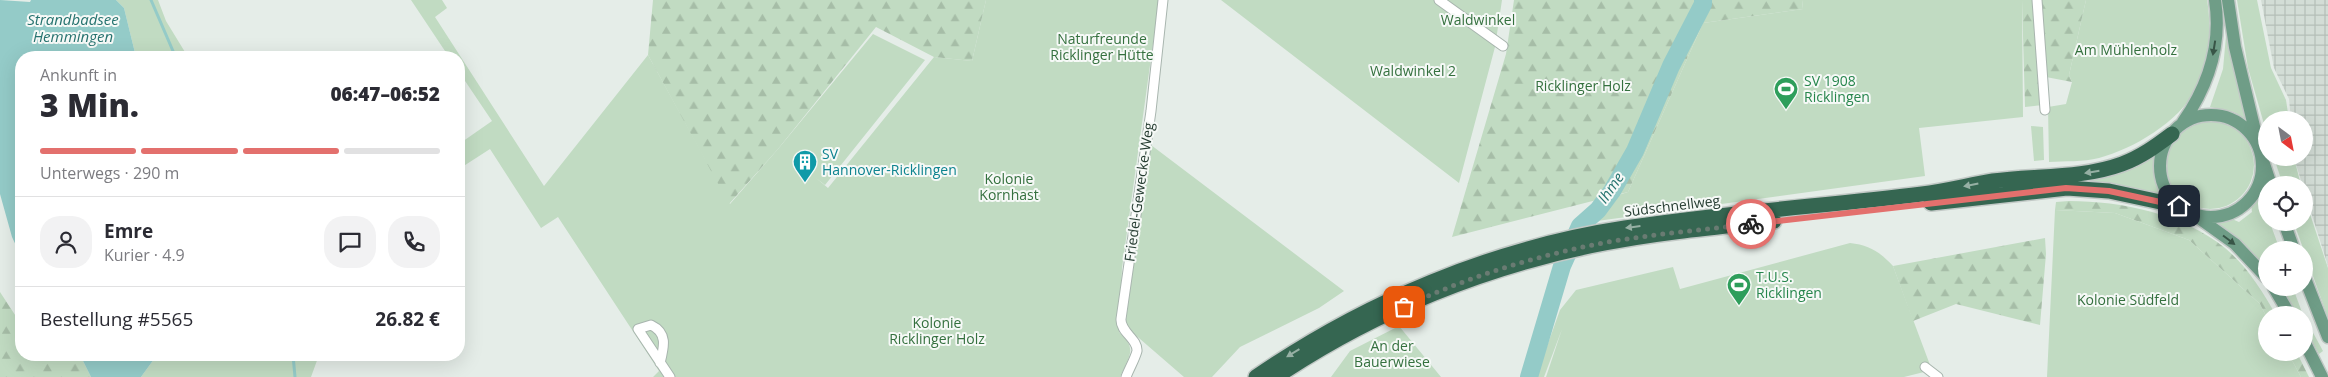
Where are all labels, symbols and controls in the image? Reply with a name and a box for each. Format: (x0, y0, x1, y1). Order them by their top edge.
water label: Strandbadsee Hemmingen (27, 9, 119, 46)
park label: Waldwinkel (1441, 10, 1515, 29)
park label: Naturfreunde Ricklinger Hütte (1050, 29, 1154, 64)
park label: Am Mühlenholz (2075, 40, 2178, 59)
one-way arrow (2210, 41, 2218, 57)
park label: Waldwinkel 2 (1370, 61, 1456, 80)
text: Ankunft in (40, 64, 117, 86)
place label: SV 1908 Ricklingen (1804, 71, 1870, 106)
park label: Ricklinger Holz (1535, 76, 1631, 95)
sports icon: SV 1908 Ricklingen (1773, 76, 1799, 110)
text: 06:47–06:52 (330, 81, 440, 107)
text: 3 Min. (40, 83, 139, 126)
north arrow (2258, 111, 2312, 166)
map controls (2258, 111, 2313, 361)
street label: Friedel-Gewecke-Weg (1119, 121, 1158, 263)
place label: SV Hannover-Ricklingen (822, 144, 957, 179)
building icon: SV Hannover-Ricklingen (792, 149, 818, 183)
text: Unterwegs · 290 m (40, 162, 179, 184)
water label: Ihme (1592, 168, 1628, 207)
one-way arrow (2084, 168, 2100, 176)
park label: Kolonie Kornhast (979, 169, 1039, 204)
button: locate (2258, 176, 2313, 231)
one-way arrow (1963, 182, 1979, 190)
pin (2158, 185, 2200, 227)
street label: Südschnellweg (1623, 190, 1721, 221)
icon: home (2165, 192, 2193, 220)
courier (1726, 199, 1776, 249)
icon: bike (1737, 210, 1765, 238)
button: person (40, 216, 92, 268)
button: chat (324, 216, 376, 268)
button: phone (388, 216, 440, 268)
text: Emre (104, 218, 153, 244)
one-way arrow (1625, 223, 1641, 231)
one-way arrow (2222, 234, 2235, 245)
button: + (2258, 241, 2313, 296)
text: Kurier · 4.9 (104, 244, 185, 266)
place label: T.U.S. Ricklingen (1756, 267, 1822, 302)
sports icon: T.U.S. Ricklingen (1726, 272, 1752, 306)
pin (1383, 286, 1425, 328)
park label: Kolonie Südfeld (2077, 290, 2179, 309)
icon: bag (1390, 293, 1418, 321)
text: Bestellung #5565 (40, 306, 193, 332)
text: 26.82 € (375, 306, 440, 332)
button: − (2258, 306, 2313, 361)
park label: Kolonie Ricklinger Holz (889, 313, 985, 348)
park label: An der Bauerwiese (1354, 336, 1430, 371)
one-way arrow (1286, 348, 1299, 357)

